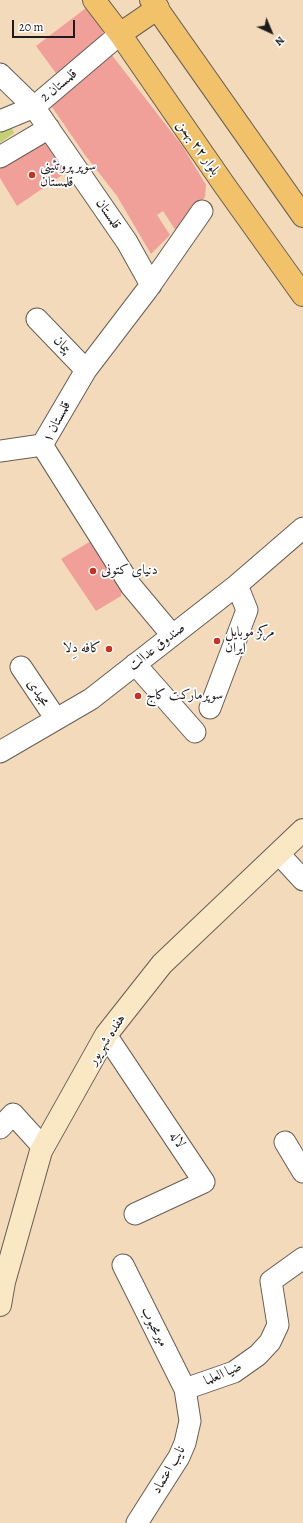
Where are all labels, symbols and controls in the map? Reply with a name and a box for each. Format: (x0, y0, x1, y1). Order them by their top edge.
scale bar (14, 12, 77, 38)
north arrow (251, 12, 291, 52)
text: 20 m (19, 19, 43, 35)
text: N (272, 33, 288, 49)
street label: قلمستان 2 (37, 66, 81, 106)
street label: بلوار ۲۲ بهمن (173, 117, 223, 179)
place label: سوپر پروتئینی قلمستان (40, 159, 96, 192)
marker: سوپر پروتئینی قلمستان (27, 170, 37, 180)
street label: قلمستان (92, 196, 124, 232)
street label: پیمان (50, 333, 74, 357)
street label: قلمستان ۱ (39, 399, 75, 445)
place label: دنیای کتونی (101, 563, 158, 579)
marker: دنیای کتونی (88, 566, 98, 576)
street label: صندوق عدالت (125, 620, 189, 674)
place label: مرکز موبایل ایران (225, 625, 275, 658)
marker: مرکز موبایل ایران (212, 636, 222, 646)
place label: کافه دِلا (63, 641, 101, 657)
marker: کافه دِلا (104, 644, 114, 654)
street label: مجیدی (23, 676, 53, 710)
place label: سوپرمارکت کاج (146, 688, 223, 704)
marker: سوپرمارکت کاج (133, 691, 143, 701)
street label: هفده شهریور (84, 1012, 130, 1068)
street label: لاله (165, 1128, 189, 1152)
street label: میرمحبوب (137, 1304, 171, 1350)
street label: ضیا العلما (202, 1358, 244, 1390)
street label: نایب اعتماد (149, 1443, 189, 1497)

